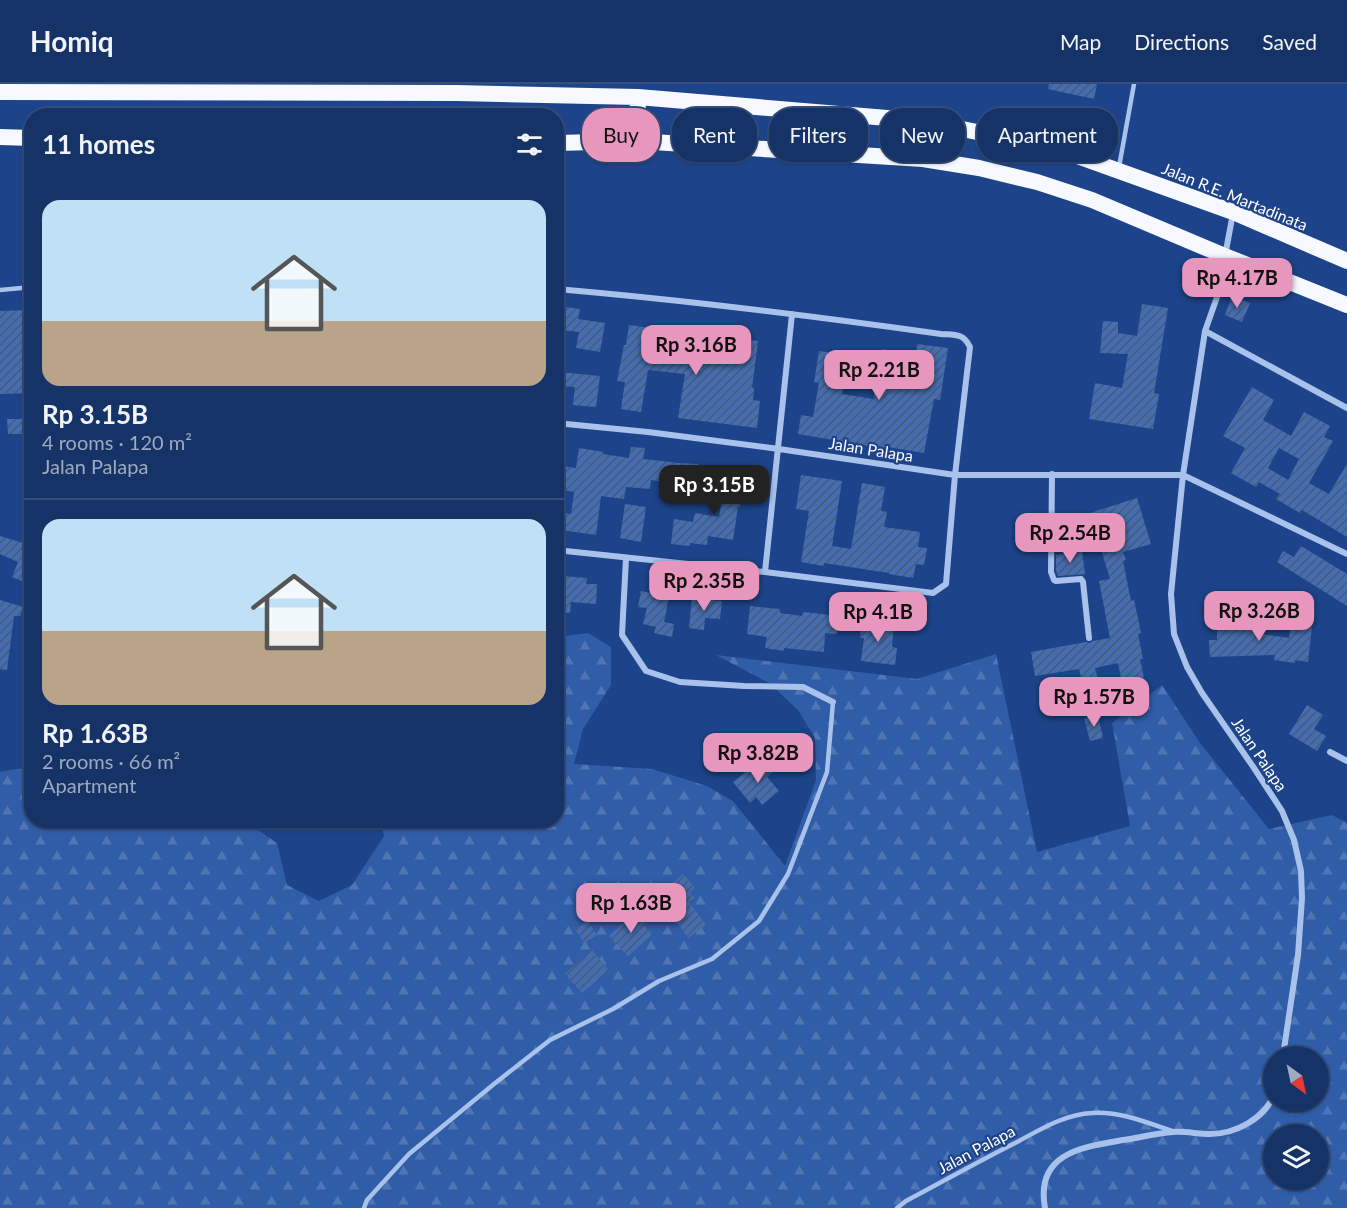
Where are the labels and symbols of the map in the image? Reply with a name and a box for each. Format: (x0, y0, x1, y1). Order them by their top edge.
street label: Jalan R.E. Martadinata (1159, 158, 1311, 234)
pin: Rp 4.17B (1175, 258, 1299, 309)
pin: Rp 3.16B (634, 325, 758, 376)
pin: Rp 2.21B (817, 350, 941, 401)
street label: Jalan Palapa (827, 433, 915, 465)
pin: Rp 3.15B (652, 465, 776, 516)
pin: Rp 2.54B (1008, 513, 1132, 564)
pin: Rp 2.35B (642, 561, 766, 612)
pin: Rp 3.26B (1197, 591, 1321, 642)
pin: Rp 4.1B (823, 592, 933, 643)
pin: Rp 1.57B (1032, 677, 1156, 728)
street label: Jalan Palapa (1228, 713, 1292, 795)
pin: Rp 3.82B (696, 733, 820, 784)
pin: Rp 1.63B (569, 883, 693, 934)
north arrow (1263, 1046, 1329, 1112)
street label: Jalan Palapa (934, 1121, 1018, 1177)

